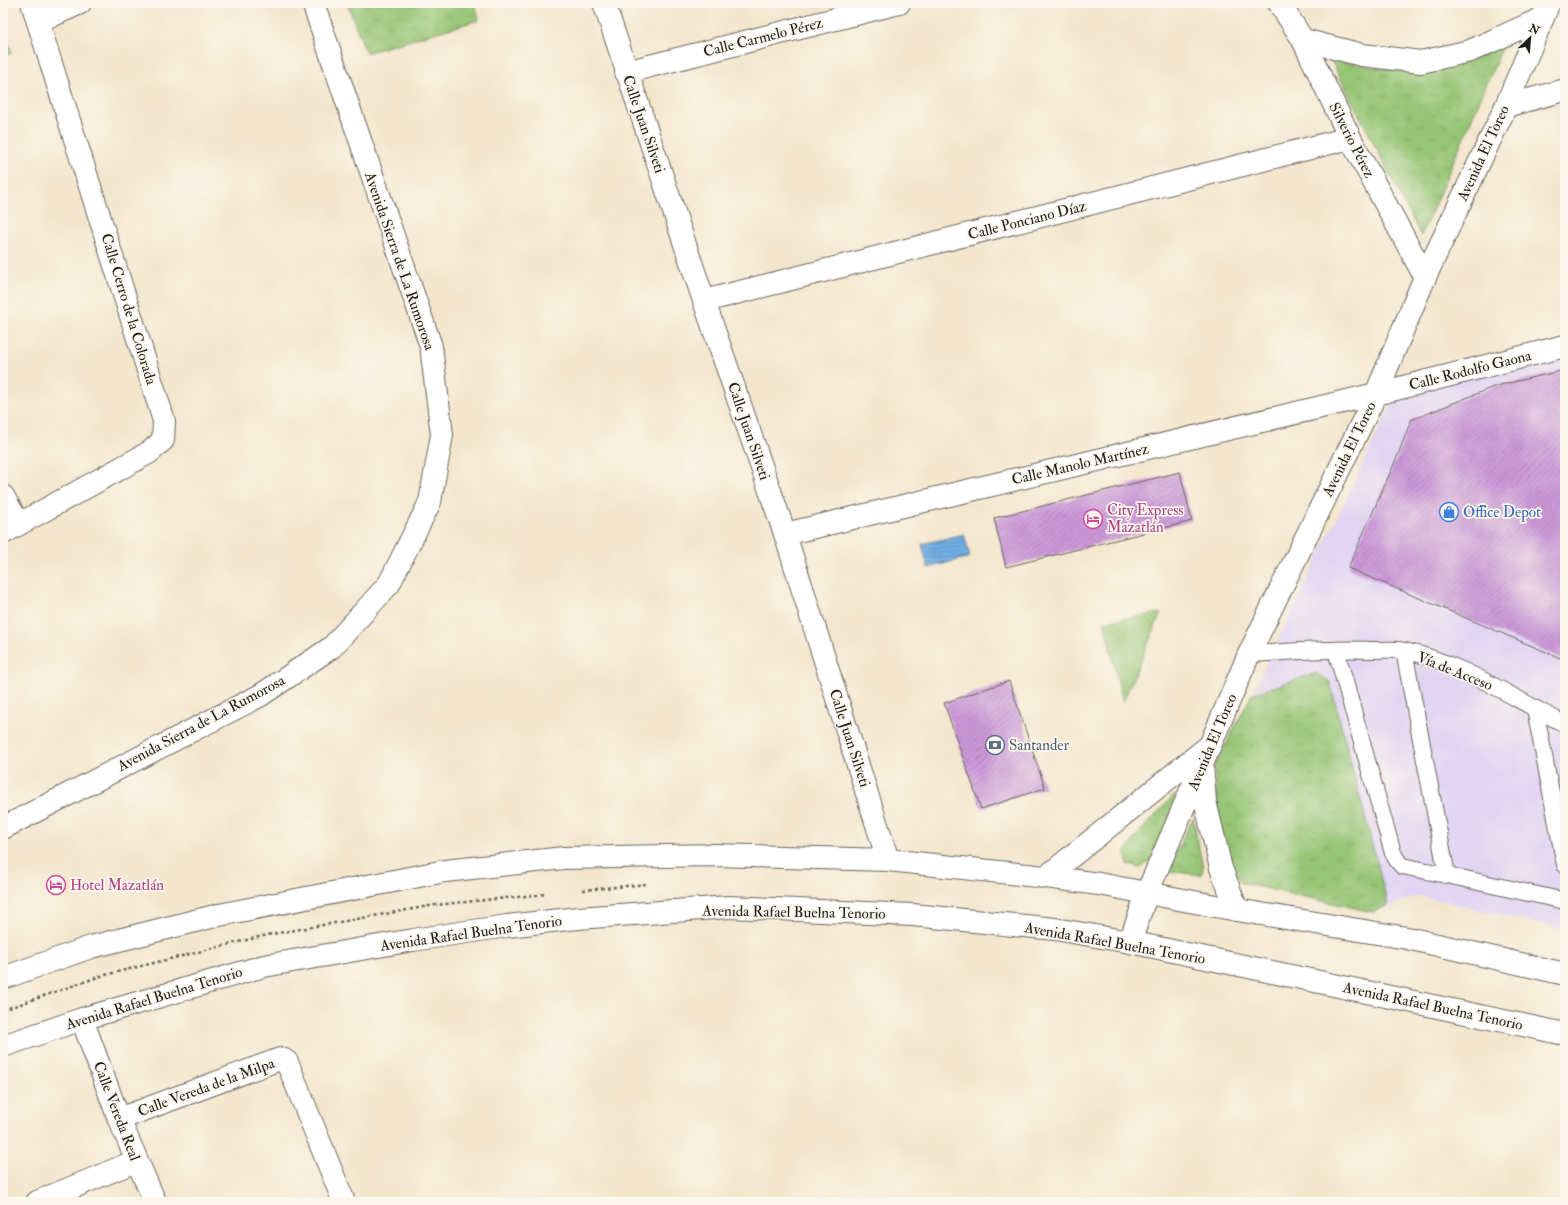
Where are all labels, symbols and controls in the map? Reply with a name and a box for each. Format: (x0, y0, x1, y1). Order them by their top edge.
street label: Calle Carmelo Pérez (701, 13, 825, 62)
north arrow (1510, 18, 1550, 58)
text: N (1526, 21, 1542, 38)
street label: Calle Juan Silveti (617, 73, 669, 176)
street label: Silverio Pérez (1324, 99, 1379, 181)
street label: Avenida El Toreo (1453, 102, 1514, 205)
street label: Avenida Sierra de La Rumorosa (360, 169, 439, 354)
street label: Calle Ponciano Díaz (966, 197, 1088, 244)
street label: Calle Cerro de la Colorada (96, 231, 161, 388)
street label: Calle Rodolfo Gaona (1407, 346, 1534, 395)
street label: Calle Juan Silveti (722, 380, 774, 483)
street label: Avenida El Toreo (1318, 399, 1381, 501)
street label: Calle Manolo Martínez (1010, 439, 1150, 489)
place label: City Express Mazatlán (1107, 501, 1183, 537)
shop icon: Office Depot (1438, 501, 1460, 523)
place label: Office Depot (1463, 503, 1541, 523)
hotel icon: City Express Mazatlán (1082, 508, 1104, 530)
street label: Vía de Acceso (1414, 648, 1495, 695)
street label: Avenida Sierra de La Rumorosa (113, 671, 289, 776)
street label: Calle Juan Silveti (824, 687, 874, 790)
street label: Avenida El Toreo (1183, 691, 1241, 794)
bank icon: Santander (984, 734, 1006, 756)
place label: Santander (1009, 736, 1070, 755)
hotel icon: Hotel Mazatlán (45, 874, 67, 896)
place label: Hotel Mazatlán (70, 876, 164, 895)
street label: Avenida Rafael Buelna Tenorio (701, 901, 886, 924)
street label: Avenida Rafael Buelna Tenorio (378, 911, 563, 956)
street label: Avenida Rafael Buelna Tenorio (1022, 918, 1207, 969)
street label: Avenida Rafael Buelna Tenorio (63, 963, 245, 1035)
street label: Avenida Rafael Buelna Tenorio (1340, 978, 1524, 1035)
street label: Calle Vereda de la Milpa (135, 1054, 278, 1122)
street label: Calle Vereda Real (89, 1059, 144, 1164)

